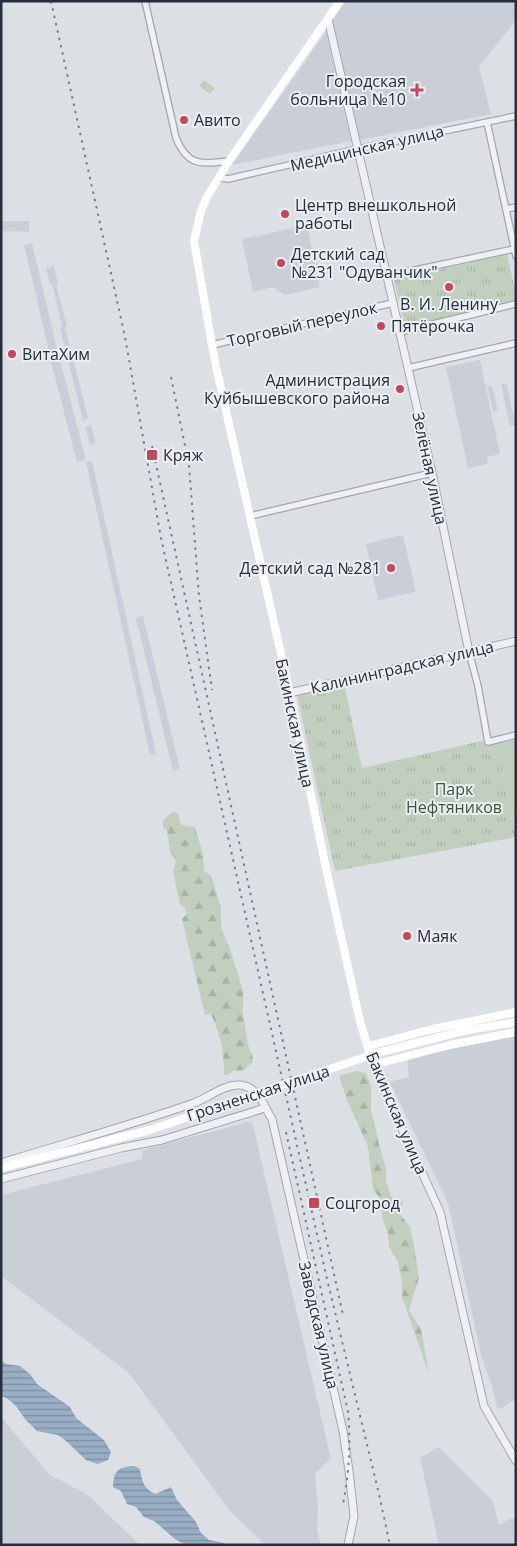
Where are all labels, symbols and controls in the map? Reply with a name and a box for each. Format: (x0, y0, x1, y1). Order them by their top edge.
place label: Городская больница №10 (290, 70, 406, 110)
marker: Городская больница №10 (410, 83, 424, 97)
place label: Авито (194, 109, 241, 131)
marker: Авито (178, 114, 190, 126)
street label: Медицинская улица (288, 120, 446, 176)
place label: Центр внешкольной работы (295, 194, 456, 234)
marker: Центр внешкольной работы (279, 208, 291, 220)
place label: Детский сад №231 "Одуванчик" (291, 243, 438, 283)
marker: Детский сад №231 "Одуванчик" (275, 257, 287, 269)
marker: В. И. Ленину (443, 281, 455, 293)
place label: В. И. Ленину (400, 293, 499, 315)
street label: Торговый переулок (225, 296, 380, 352)
place label: Пятёрочка (391, 315, 474, 337)
marker: Пятёрочка (375, 320, 387, 332)
place label: ВитаХим (22, 343, 90, 365)
marker: ВитаХим (6, 348, 18, 360)
place label: Администрация Куйбышевского района (204, 369, 390, 409)
marker: Администрация Куйбышевского района (394, 383, 406, 395)
street label: Зелёная улица (407, 410, 453, 526)
place label: Кряж (163, 444, 203, 466)
marker: Кряж (145, 448, 159, 462)
place label: Детский сад №281 (239, 557, 381, 579)
marker: Детский сад №281 (385, 562, 397, 574)
street label: Калининградская улица (308, 635, 496, 699)
street label: Бакинская улица (271, 656, 319, 790)
park label: Парк Нефтяников (406, 778, 502, 818)
place label: Маяк (417, 925, 458, 947)
marker: Маяк (401, 930, 413, 942)
street label: Бакинская улица (361, 1048, 433, 1178)
street label: Грозненская улица (184, 1060, 332, 1126)
place label: Соцгород (325, 1192, 400, 1214)
marker: Соцгород (307, 1196, 321, 1210)
street label: Заводская улица (294, 1259, 344, 1391)

